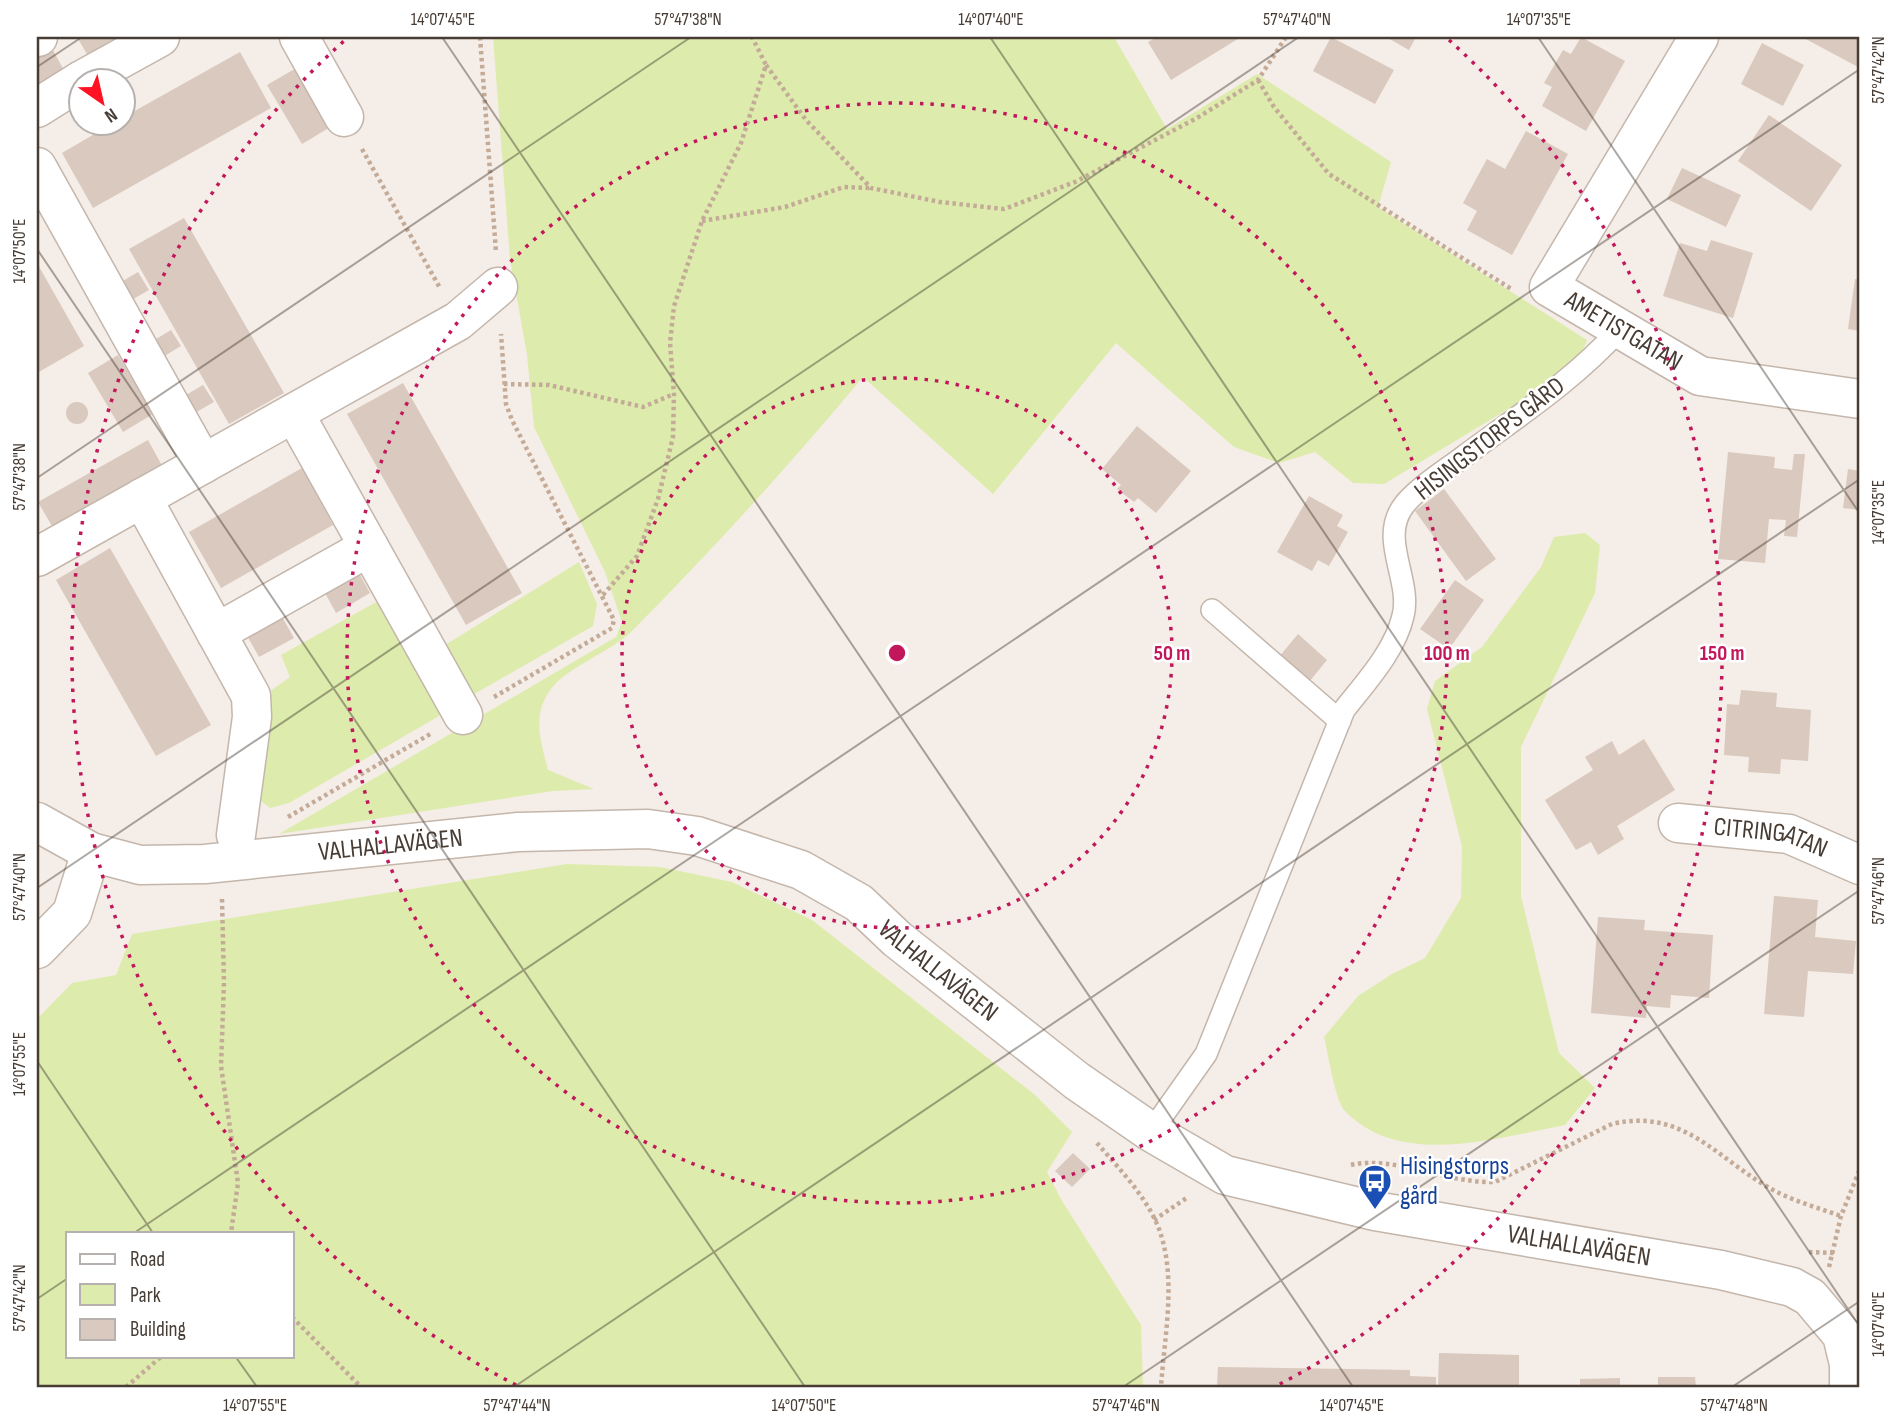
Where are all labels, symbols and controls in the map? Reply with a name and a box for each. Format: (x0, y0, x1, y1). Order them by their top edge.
text: 14°07'45"E (411, 9, 475, 30)
text: 57°47'38"N (654, 9, 722, 30)
text: 14°07'40"E (958, 9, 1024, 30)
text: 57°47'40"N (1263, 9, 1331, 30)
text: 14°07'35"E (1507, 9, 1571, 30)
text: 57°47'42"N (1868, 36, 1889, 104)
north arrow (66, 66, 136, 136)
text: N (100, 102, 121, 127)
text: 14°07'50"E (9, 219, 30, 283)
street label: AMETISTGATAN (1558, 284, 1688, 378)
street label: HISINGSTORPS GÅRD (1409, 371, 1571, 507)
text: 57°47'38"N (9, 443, 30, 511)
text: 14°07'35"E (1868, 480, 1889, 544)
centre of rings (885, 641, 909, 665)
text: 50 m (1154, 641, 1190, 666)
text: 100 m (1424, 641, 1470, 666)
text: 150 m (1700, 641, 1744, 666)
street label: CITRINGATAN (1712, 811, 1832, 864)
street label: VALHALLAVÄGEN (317, 822, 464, 868)
text: 57°47'40"N (9, 853, 30, 921)
text: 57°47'46"N (1868, 857, 1889, 925)
street label: VALHALLAVÄGEN (871, 914, 1004, 1028)
text: 14°07'55"E (9, 1032, 30, 1096)
place label: Hisingstorps gård (1400, 1151, 1509, 1212)
bus stop icon: Hisingstorps gård (1356, 1162, 1394, 1211)
street label: VALHALLAVÄGEN (1505, 1218, 1653, 1273)
legend (66, 1232, 294, 1358)
text: Road (130, 1247, 165, 1272)
text: 57°47'42"N (9, 1264, 30, 1332)
text: Park (130, 1283, 161, 1308)
text: 14°07'40"E (1868, 1291, 1889, 1357)
text: Building (130, 1317, 186, 1342)
text: 14°07'55"E (223, 1395, 287, 1416)
text: 57°47'44"N (483, 1395, 551, 1416)
text: 14°07'50"E (772, 1395, 836, 1416)
text: 57°47'46"N (1092, 1395, 1160, 1416)
text: 14°07'45"E (1320, 1395, 1384, 1416)
text: 57°47'48"N (1700, 1395, 1768, 1416)

